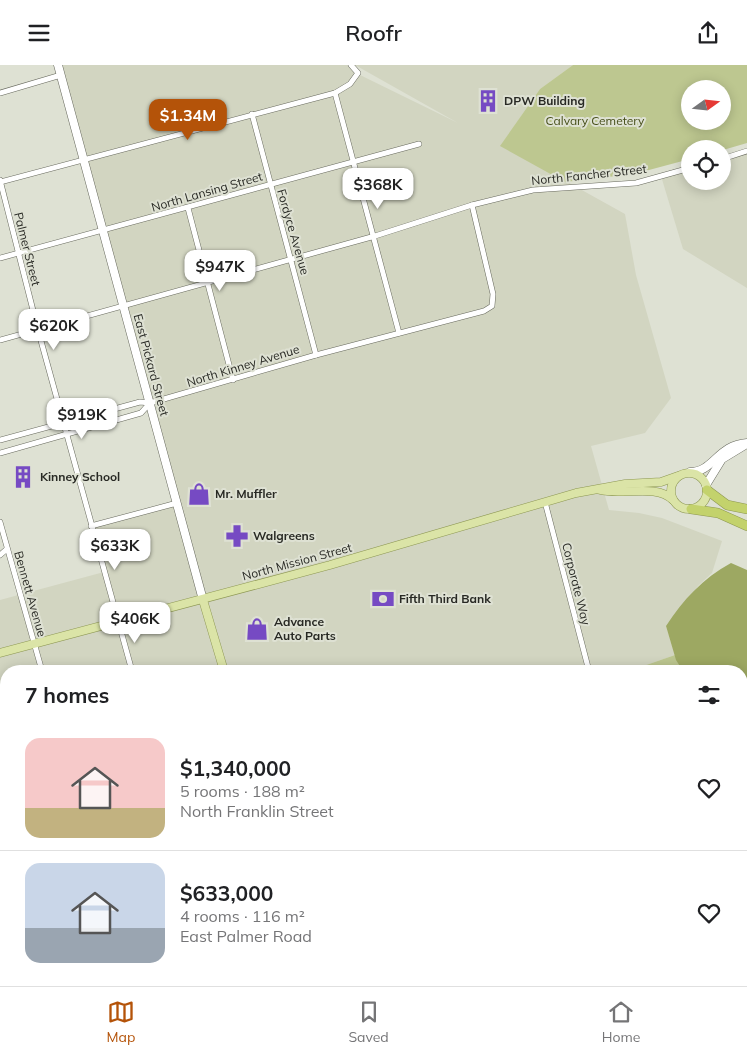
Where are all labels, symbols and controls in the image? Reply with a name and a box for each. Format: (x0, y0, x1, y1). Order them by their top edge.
icon: menu (25, 19, 53, 47)
text: Roofr (345, 19, 402, 47)
icon: share (694, 19, 722, 47)
north arrow (681, 80, 731, 130)
map controls (681, 80, 731, 190)
building icon: DPW Building (475, 88, 501, 114)
place label: DPW Building (504, 93, 585, 108)
pin: $1.34M (147, 99, 229, 141)
text: $1.34M (160, 105, 216, 125)
park label: Calvary Cemetery (546, 113, 645, 128)
button: locate (681, 140, 731, 190)
street label: North Fancher Street (531, 161, 647, 188)
pin: $368K (343, 167, 413, 210)
street label: North Lansing Street (150, 168, 264, 215)
text: $368K (353, 174, 403, 194)
street label: Fordyce Avenue (274, 187, 313, 276)
street label: Palmer Street (11, 211, 44, 287)
pin: $947K (185, 249, 255, 292)
text: $947K (195, 256, 245, 276)
pin: $620K (19, 309, 89, 351)
street label: East Pickard Street (131, 312, 172, 418)
text: $620K (29, 315, 79, 335)
street label: North Kinney Avenue (185, 341, 301, 390)
pin: $919K (47, 397, 117, 440)
text: $919K (57, 404, 107, 424)
building icon: Kinney School (10, 464, 36, 490)
place label: Kinney School (40, 469, 120, 484)
shop icon: Mr. Muffler (186, 481, 212, 507)
place label: Mr. Muffler (215, 486, 277, 501)
pharmacy icon: Walgreens (224, 523, 250, 549)
place label: Walgreens (253, 528, 315, 543)
pin: $633K (80, 529, 150, 571)
text: $633K (90, 535, 140, 555)
street label: North Mission Street (240, 540, 353, 583)
street label: Corporate Way (559, 541, 594, 627)
street label: Bennett Avenue (11, 549, 50, 638)
bank icon: Fifth Third Bank (370, 586, 396, 612)
place label: Fifth Third Bank (399, 591, 491, 606)
pin: $406K (100, 601, 170, 644)
text: $406K (110, 608, 160, 628)
place label: Advance Auto Parts (274, 614, 336, 643)
shop icon: Advance Auto Parts (244, 616, 270, 642)
icon: filters (695, 681, 723, 709)
text: 7 homes (25, 682, 109, 708)
text: $1,340,000 (180, 755, 291, 781)
icon: home (65, 758, 125, 818)
icon: heart (695, 774, 723, 802)
text: 5 rooms · 188 m² (180, 781, 305, 801)
text: North Franklin Street (180, 801, 334, 821)
text: $633,000 (180, 880, 273, 906)
icon: home (65, 883, 125, 943)
icon: heart (695, 899, 723, 927)
text: 4 rooms · 116 m² (180, 906, 305, 926)
text: East Palmer Road (180, 926, 312, 946)
tab: Map (107, 998, 135, 1046)
tab: Saved (348, 998, 389, 1046)
tab: Home (602, 998, 640, 1046)

